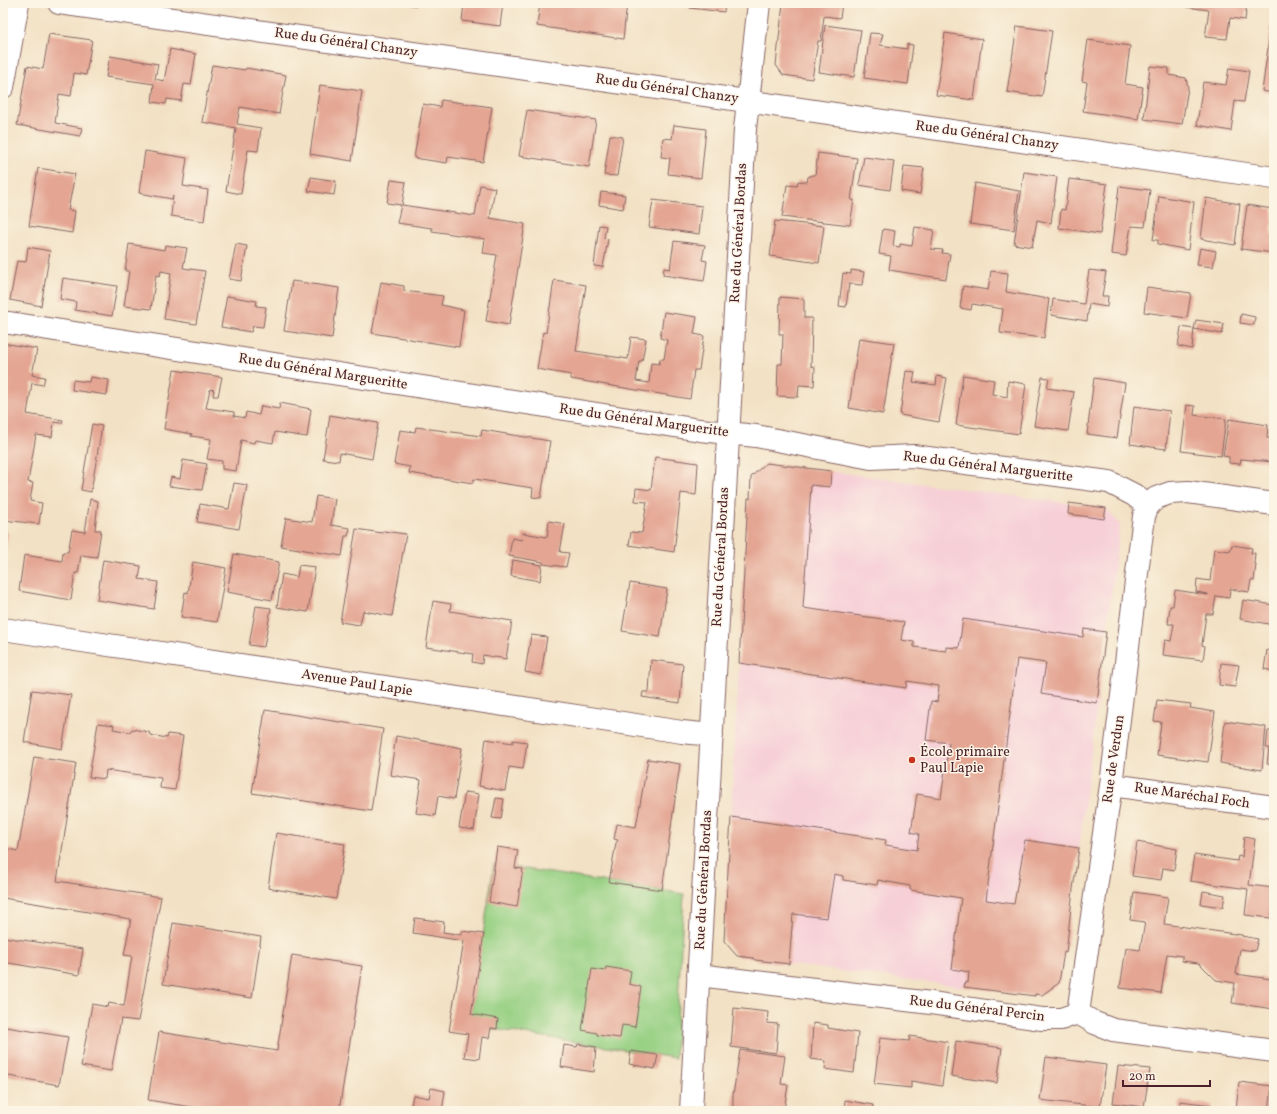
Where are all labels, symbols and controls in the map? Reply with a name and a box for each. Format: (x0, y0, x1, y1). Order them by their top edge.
street label: Rue du Général Chanzy (273, 24, 419, 63)
street label: Rue du Général Chanzy (594, 70, 740, 109)
street label: Rue du Général Chanzy (914, 117, 1060, 156)
street label: Rue du Général Bordas (726, 163, 752, 303)
street label: Rue du Général Margueritte (237, 349, 409, 395)
street label: Rue du Général Margueritte (558, 400, 730, 442)
street label: Rue du Général Margueritte (902, 447, 1074, 487)
street label: Rue du Général Bordas (708, 487, 734, 627)
street label: Avenue Paul Lapie (300, 665, 414, 701)
street label: Rue de Verdun (1098, 714, 1130, 804)
place label: École primaire Paul Lapie (920, 743, 1010, 778)
marker: École primaire Paul Lapie (907, 755, 917, 765)
street label: Rue Maréchal Foch (1133, 778, 1251, 814)
street label: Rue du Général Bordas (691, 810, 717, 950)
street label: Rue du Général Percin (908, 991, 1046, 1027)
scale bar (1123, 1062, 1210, 1088)
text: 20 m (1129, 1069, 1156, 1085)

